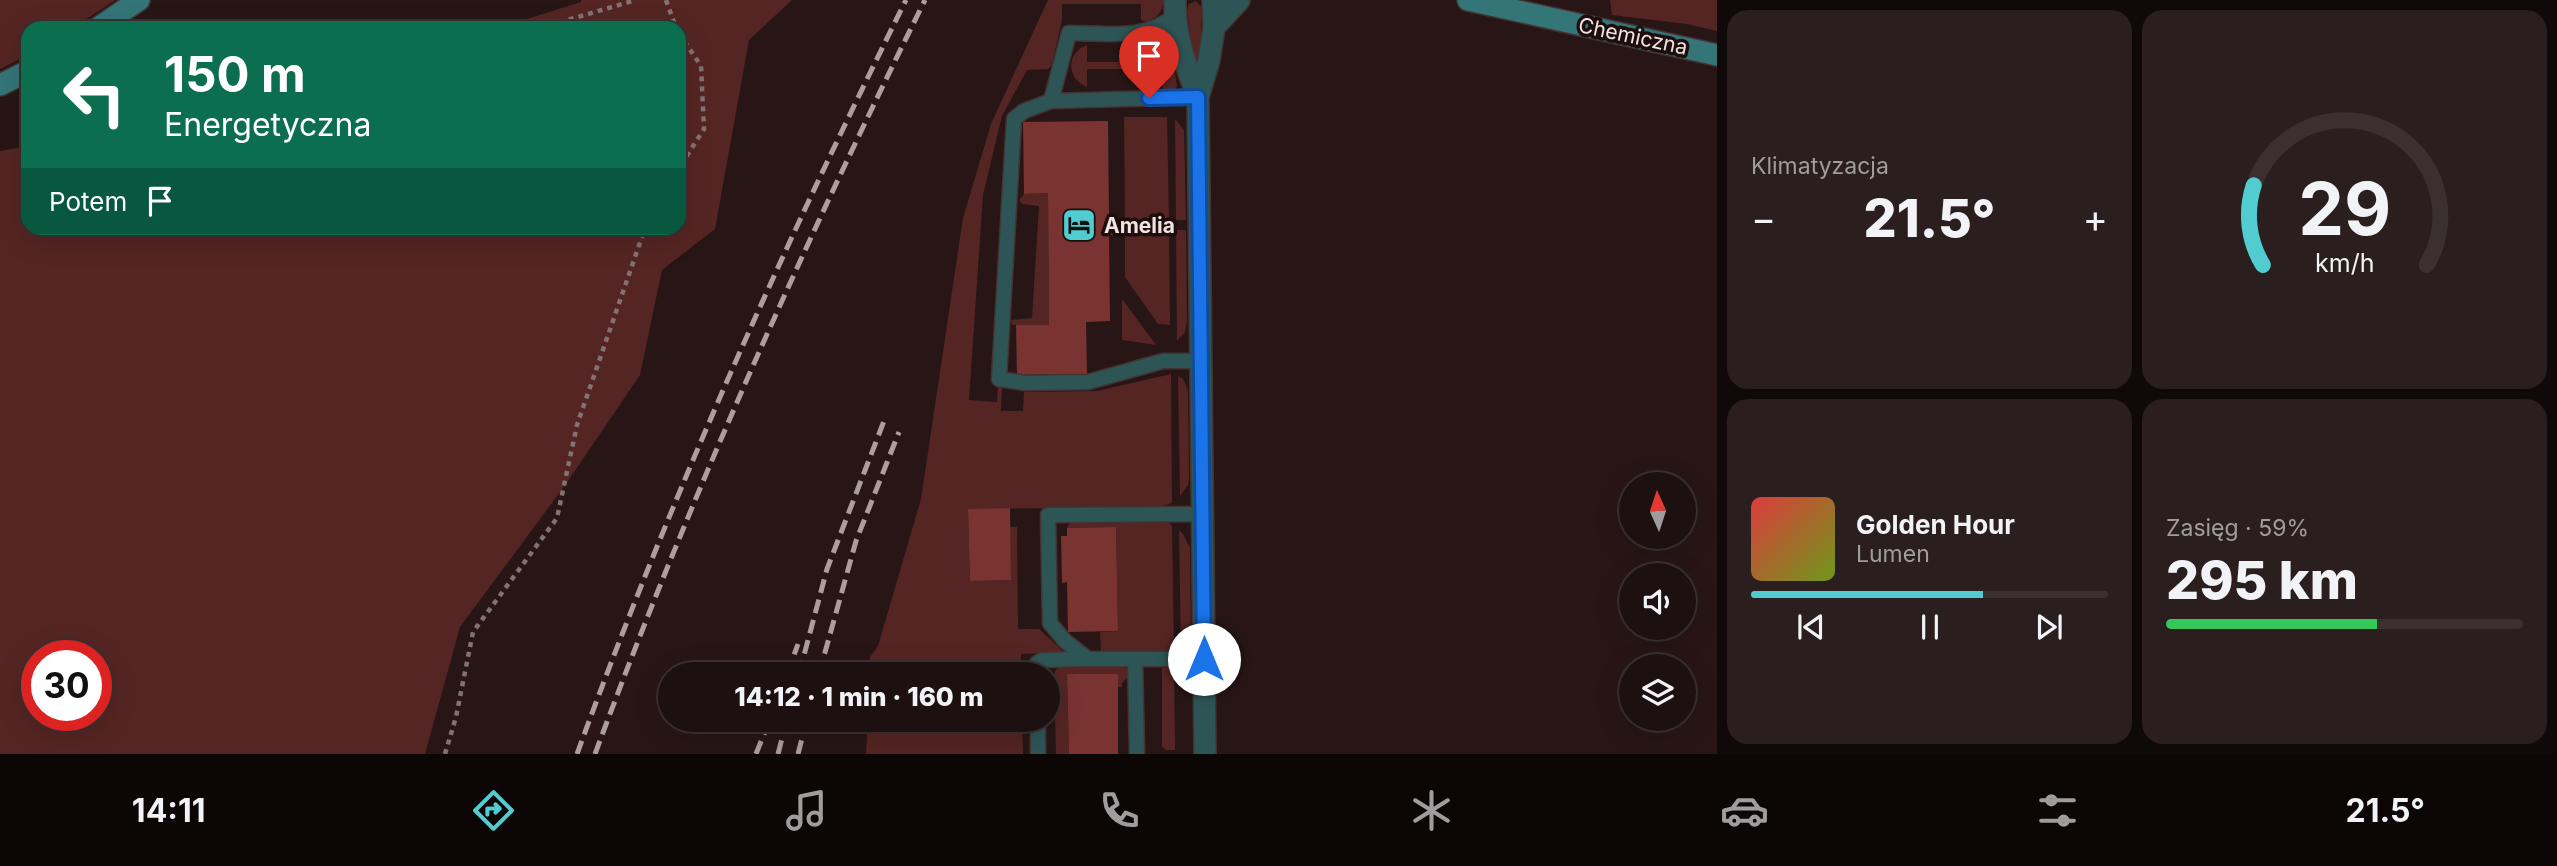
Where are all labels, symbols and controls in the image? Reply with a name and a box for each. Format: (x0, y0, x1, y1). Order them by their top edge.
street label: Chemiczna (1576, 12, 1690, 60)
pin (1119, 26, 1179, 98)
icon: arrive (1130, 37, 1168, 75)
text: 150 m (164, 45, 306, 104)
icon: left (49, 49, 140, 140)
text: Energetyczna (164, 105, 371, 144)
text: Klimatyzacja (1751, 152, 1889, 180)
text: 29 (2298, 165, 2391, 254)
icon: arrive (141, 182, 179, 220)
text: Potem (49, 186, 127, 217)
text: 21.5° (1864, 187, 1995, 250)
text: − (1751, 195, 1776, 241)
text: + (2083, 195, 2108, 241)
hotel icon: Amelia (1060, 206, 1098, 244)
place label: Amelia (1104, 213, 1175, 238)
text: km/h (2315, 248, 2374, 278)
north arrow (1619, 472, 1696, 550)
map controls (1619, 472, 1696, 731)
text: Golden Hour (1856, 509, 2015, 540)
text: Zasięg · 59% (2166, 514, 2309, 542)
text: Lumen (1856, 540, 1930, 568)
text: 295 km (2166, 549, 2358, 612)
button: sound (1619, 563, 1696, 640)
icon: previous (1792, 608, 1830, 646)
icon: pause (1911, 608, 1949, 646)
icon: next (2030, 608, 2068, 646)
position arrow (1167, 622, 1241, 696)
speed limit sign: 30 (21, 640, 112, 731)
button: layers (1619, 654, 1696, 731)
text: 14:12 · 1 min · 160 m (734, 681, 984, 712)
icon: directions (469, 786, 518, 835)
icon: music (782, 786, 831, 835)
icon: phone (1095, 786, 1144, 835)
icon: climate (1407, 786, 1456, 835)
icon: car (1720, 786, 1769, 835)
icon: filters (2033, 786, 2082, 835)
text: 14:11 (132, 791, 206, 830)
text: 21.5° (2346, 791, 2425, 830)

